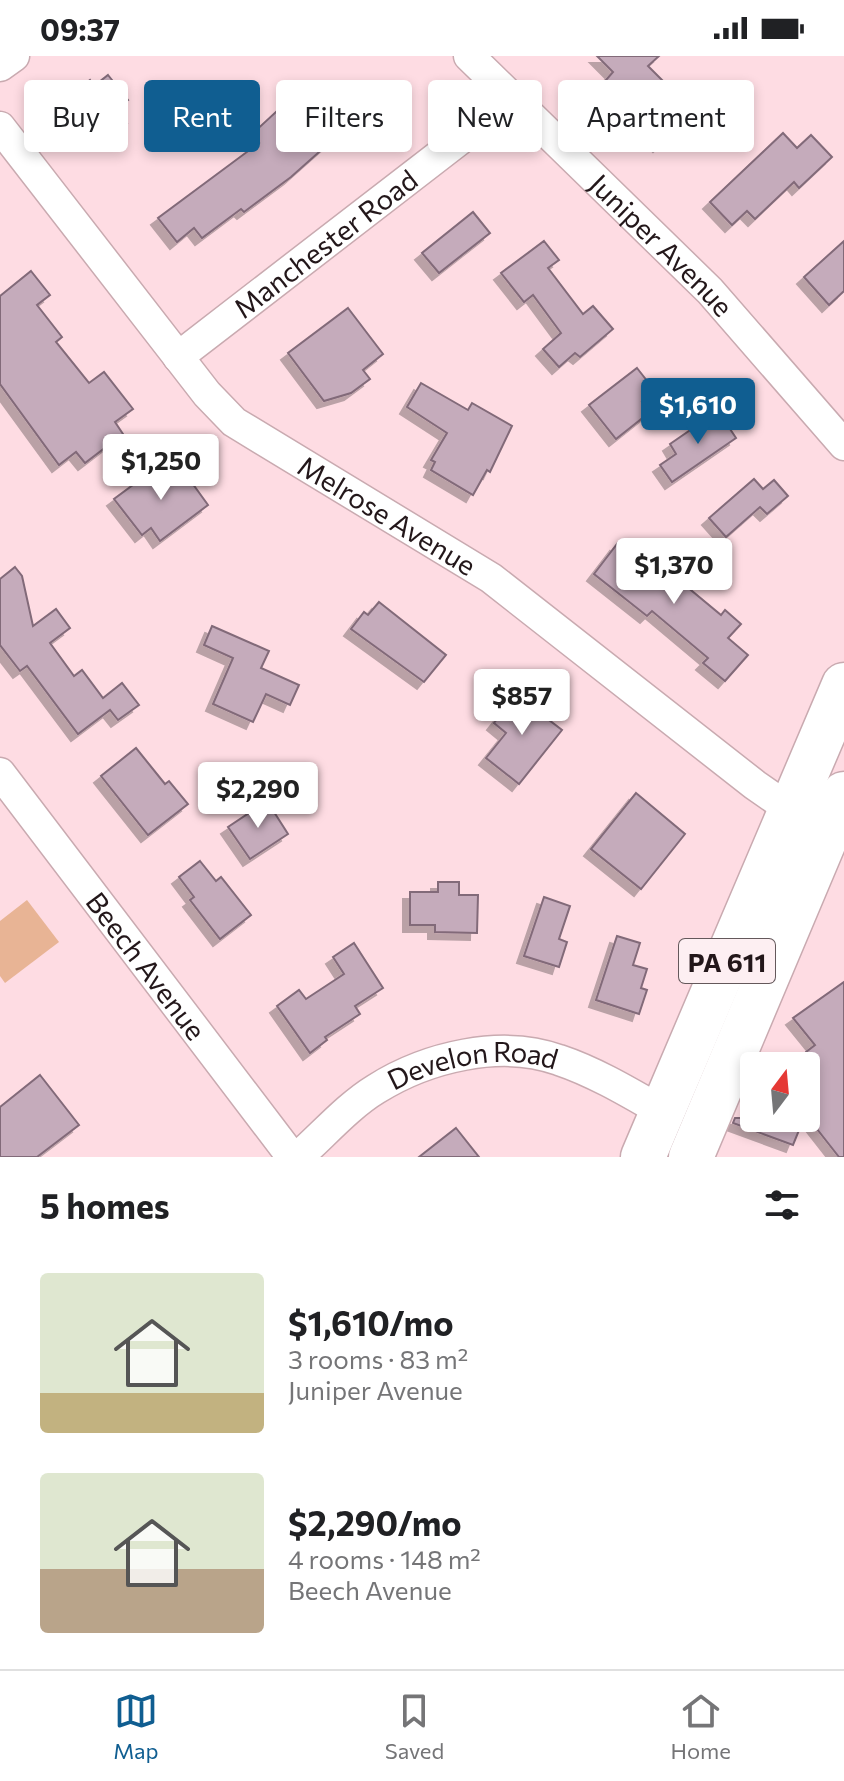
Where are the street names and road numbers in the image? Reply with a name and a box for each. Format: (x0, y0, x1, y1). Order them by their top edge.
street label: Manchester Road (227, 162, 424, 325)
street label: Juniper Avenue (583, 167, 741, 323)
street label: Melrose Avenue (292, 448, 482, 582)
street label: Beech Avenue (80, 885, 213, 1046)
road number: PA 611 (679, 939, 775, 983)
street label: Develon Road (382, 1034, 562, 1096)

